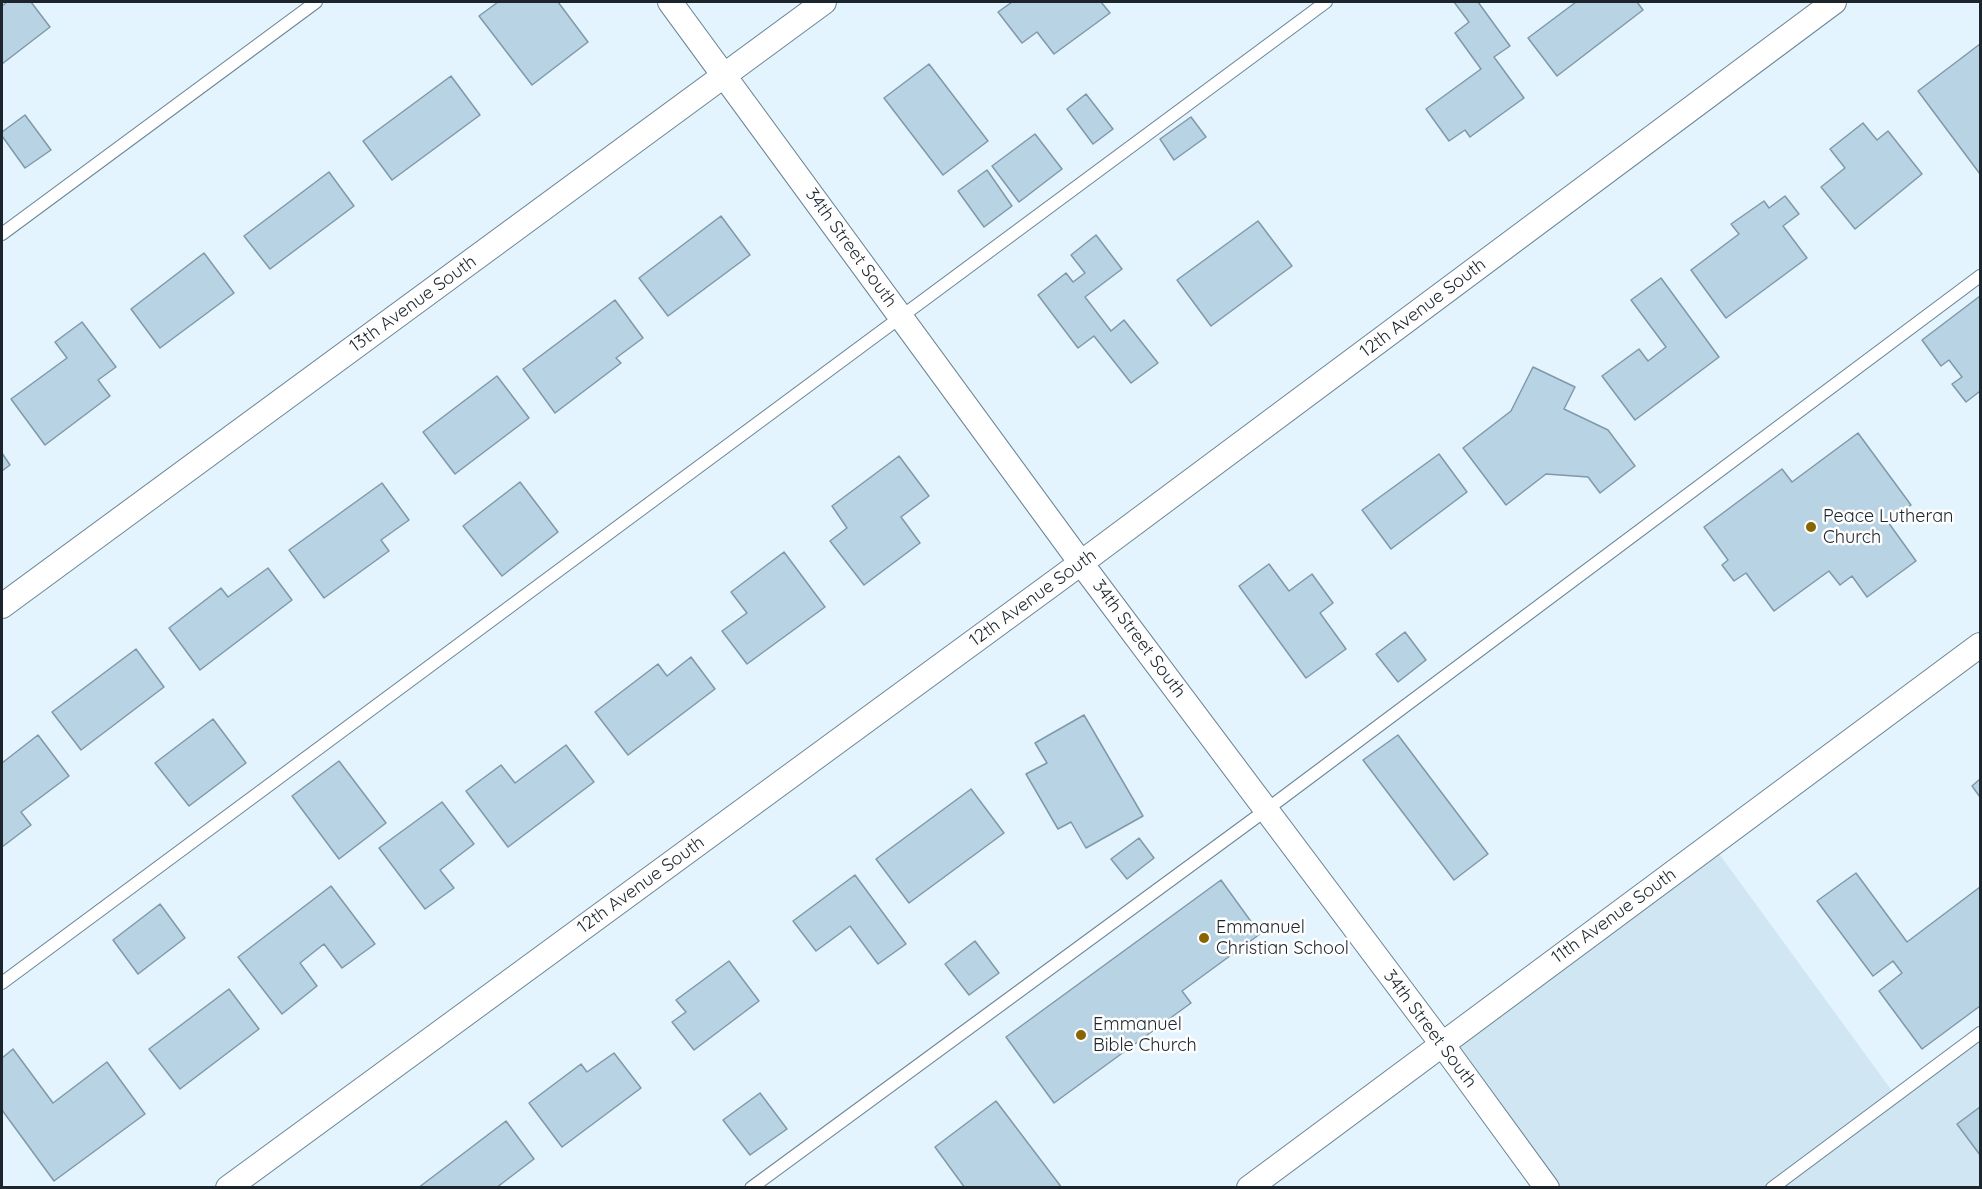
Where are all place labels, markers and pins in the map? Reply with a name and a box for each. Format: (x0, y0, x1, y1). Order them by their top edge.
place label: Peace Lutheran Church (1823, 506, 1953, 548)
marker: Peace Lutheran Church (1804, 520, 1818, 534)
place label: Emmanuel Christian School (1216, 917, 1349, 960)
marker: Emmanuel Christian School (1197, 931, 1211, 945)
place label: Emmanuel Bible Church (1093, 1014, 1197, 1056)
marker: Emmanuel Bible Church (1074, 1028, 1088, 1042)

